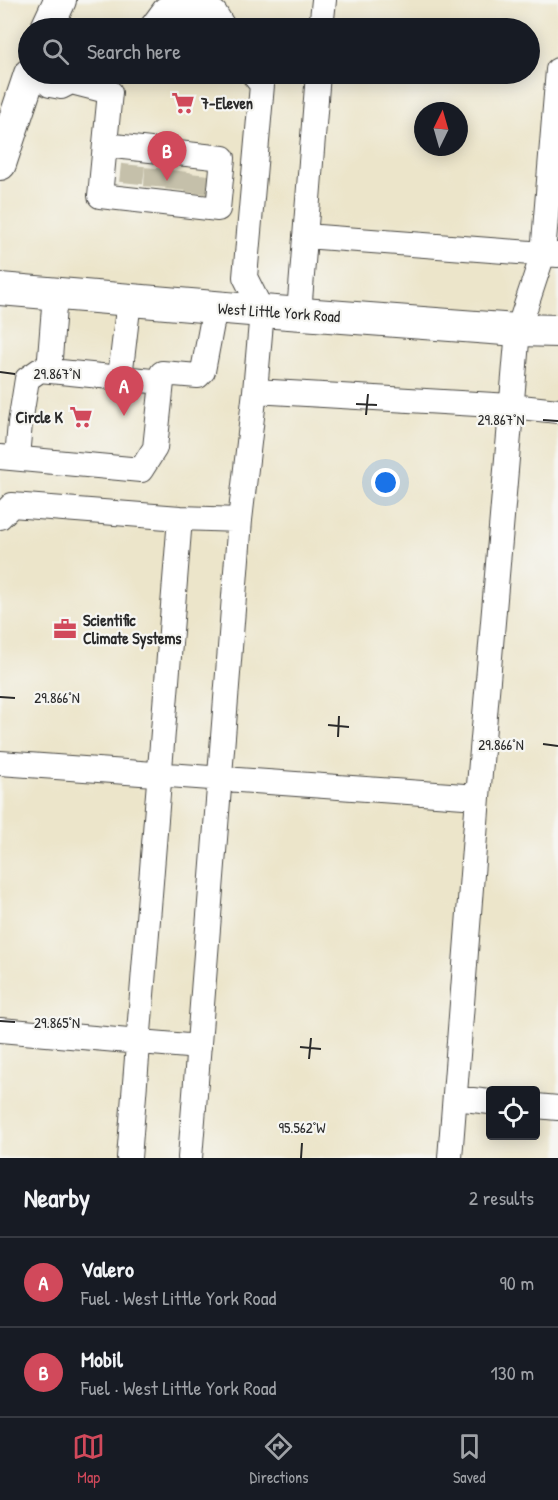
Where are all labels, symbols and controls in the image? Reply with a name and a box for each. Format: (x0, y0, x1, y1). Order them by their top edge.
search box (18, 18, 540, 84)
icon: search (39, 35, 72, 68)
text: Search here (87, 36, 181, 66)
supermarket icon: 7-Eleven (170, 90, 196, 116)
place label: 7-Eleven (200, 92, 253, 114)
north arrow (414, 102, 468, 156)
pin: B (148, 132, 186, 181)
street label: West Little York Road (217, 297, 341, 327)
text: 29.867°N (33, 363, 81, 384)
pin: A (104, 366, 144, 416)
supermarket icon: Circle K (68, 404, 94, 430)
place label: Circle K (16, 406, 64, 428)
text: 29.867°N (477, 409, 525, 430)
your location (371, 468, 400, 497)
place label: Scientific Climate Systems (83, 609, 182, 650)
office icon: Scientific Climate Systems (52, 616, 78, 642)
text: 29.866°N (34, 687, 80, 708)
text: 29.866°N (478, 734, 524, 755)
text: 29.865°N (34, 1012, 80, 1033)
map controls (486, 1086, 540, 1140)
button: locate (486, 1086, 540, 1140)
text: 95.562°W (278, 1117, 326, 1138)
text: Nearby (24, 1180, 90, 1215)
text: 2 results (469, 1184, 534, 1211)
text: Valero (81, 1254, 134, 1284)
text: A (39, 1269, 48, 1296)
text: 90 m (500, 1269, 534, 1296)
text: Fuel · West Little York Road (81, 1284, 276, 1311)
text: Mobil (81, 1344, 123, 1374)
text: B (38, 1359, 49, 1386)
text: 130 m (491, 1359, 534, 1386)
text: Fuel · West Little York Road (81, 1374, 276, 1401)
tab: Map (72, 1430, 105, 1488)
tab: Directions (250, 1430, 308, 1488)
tab: Saved (453, 1430, 486, 1488)

